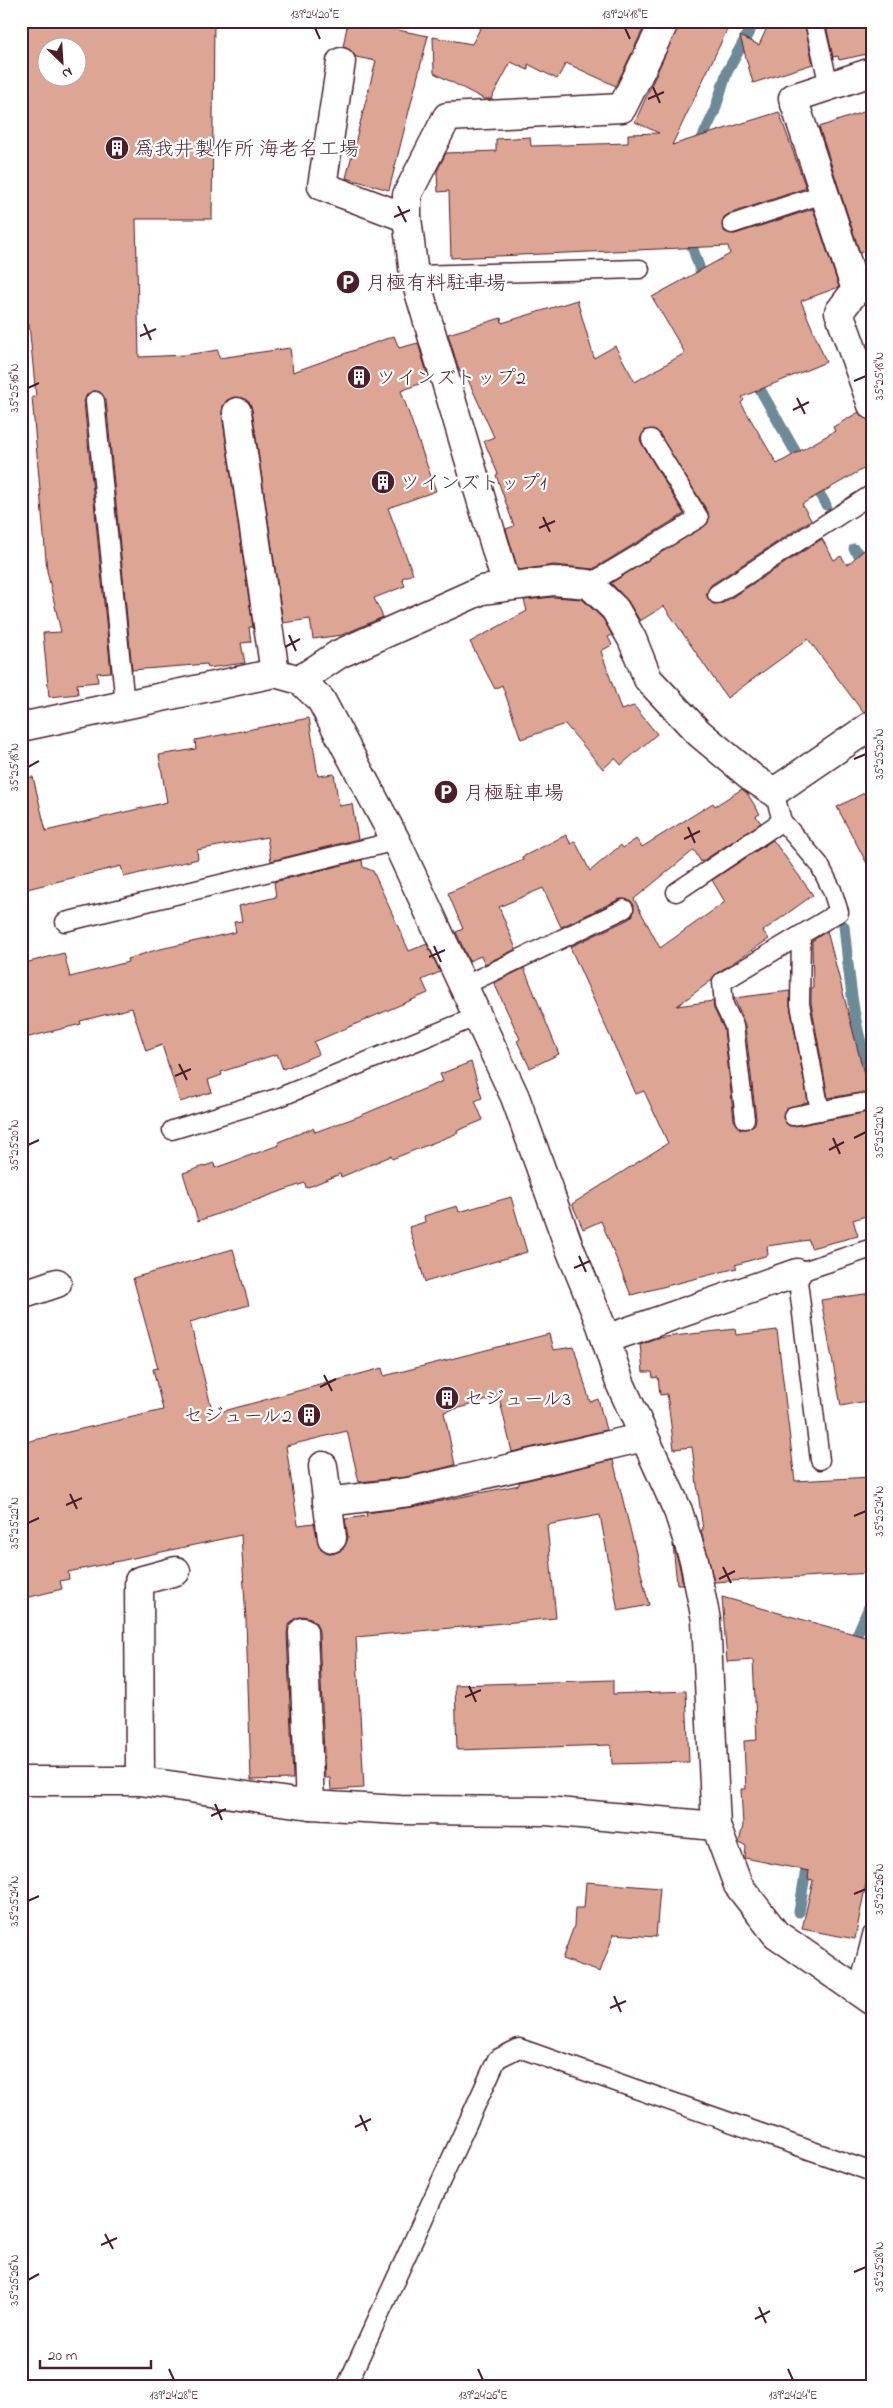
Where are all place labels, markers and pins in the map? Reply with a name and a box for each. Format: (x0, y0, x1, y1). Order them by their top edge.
building icon: 爲我井製作所 海老名工場 (104, 135, 130, 161)
place label: 爲我井製作所 海老名工場 (134, 136, 359, 165)
parking icon: 月極有料駐車場 (335, 269, 361, 295)
place label: 月極有料駐車場 (366, 270, 506, 299)
building icon: ツインズトップ2 (346, 364, 372, 390)
place label: ツインズトップ2 (376, 365, 526, 394)
building icon: ツインズトップ1 (370, 469, 396, 495)
place label: ツインズトップ1 (400, 470, 546, 499)
parking icon: 月極駐車場 (433, 779, 459, 805)
place label: 月極駐車場 (464, 780, 564, 809)
building icon: セジュール3 (434, 1385, 460, 1411)
place label: セジュール3 (464, 1386, 571, 1415)
building icon: セジュール2 (296, 1402, 322, 1428)
place label: セジュール2 (183, 1403, 292, 1432)

